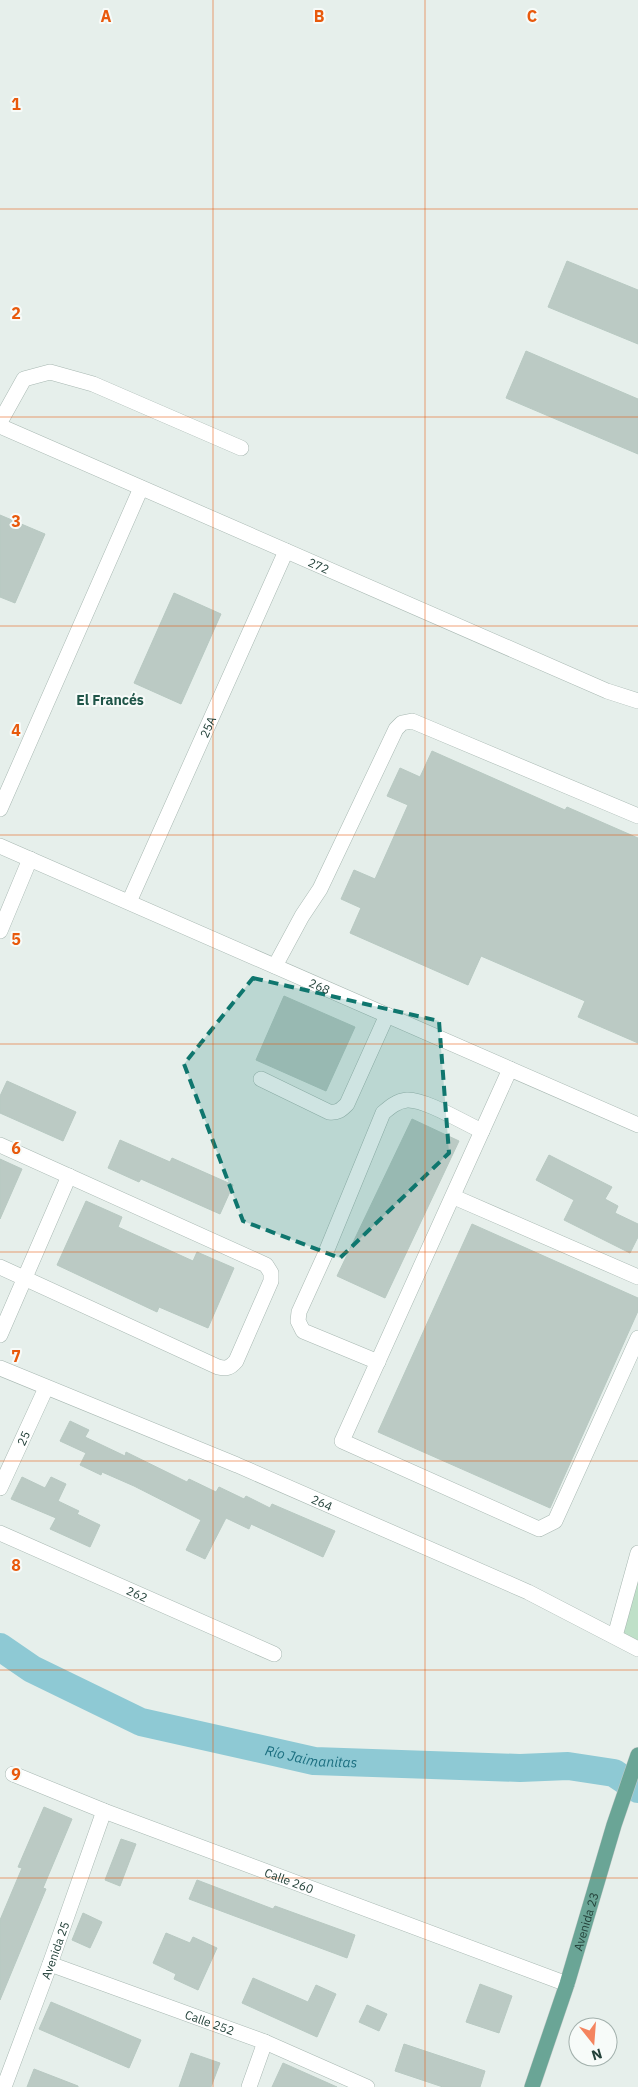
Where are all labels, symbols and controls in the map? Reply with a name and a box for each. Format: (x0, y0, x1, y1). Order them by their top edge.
text: A (101, 6, 112, 26)
text: B (314, 6, 325, 26)
text: C (527, 6, 537, 26)
text: 1 (11, 94, 21, 114)
text: 2 (11, 303, 21, 323)
text: 3 (11, 511, 21, 531)
street label: 272 (306, 554, 332, 576)
district label: El Francés (76, 691, 144, 709)
street label: 25A (196, 713, 219, 740)
text: 4 (11, 720, 21, 740)
text: 5 (11, 929, 21, 949)
street label: 268 (307, 975, 333, 997)
text: 6 (11, 1138, 21, 1158)
text: 7 (11, 1346, 21, 1366)
street label: 25 (13, 1428, 33, 1448)
street label: 264 (309, 1491, 335, 1513)
text: 8 (11, 1555, 21, 1575)
street label: 262 (124, 1582, 150, 1605)
water label: Río Jaimanitas (263, 1741, 358, 1771)
text: 9 (11, 1764, 21, 1784)
street label: Calle 260 (263, 1864, 316, 1896)
street label: Avenida 23 (570, 1890, 601, 1953)
street label: Avenida 25 (38, 1919, 72, 1981)
street label: Calle 252 (183, 2006, 237, 2038)
north arrow (568, 2017, 618, 2067)
text: N (589, 2044, 604, 2065)

